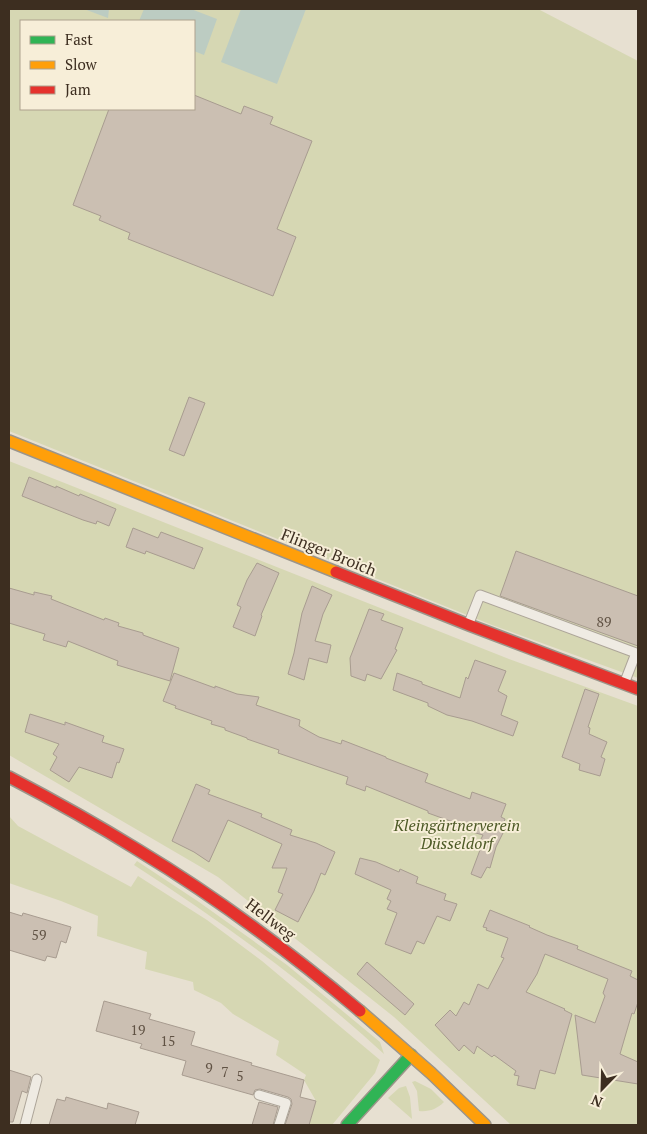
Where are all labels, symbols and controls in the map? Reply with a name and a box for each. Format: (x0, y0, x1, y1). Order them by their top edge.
legend (20, 20, 195, 110)
text: Fast (65, 29, 93, 49)
text: Slow (65, 54, 98, 74)
text: Jam (65, 79, 91, 99)
street label: Flinger Broich (278, 523, 380, 581)
house number: 89 (597, 612, 611, 631)
park label: Kleingärtnerverein Düsseldorf (393, 814, 520, 854)
street label: Hellweg (242, 893, 301, 945)
house number: 59 (32, 925, 46, 944)
house number: 19 (131, 1020, 145, 1039)
house number: 15 (161, 1031, 175, 1050)
house number: 9 (205, 1058, 213, 1077)
house number: 7 (221, 1062, 229, 1081)
north arrow (577, 1064, 627, 1114)
house number: 5 (236, 1066, 244, 1085)
text: N (588, 1090, 605, 1112)

